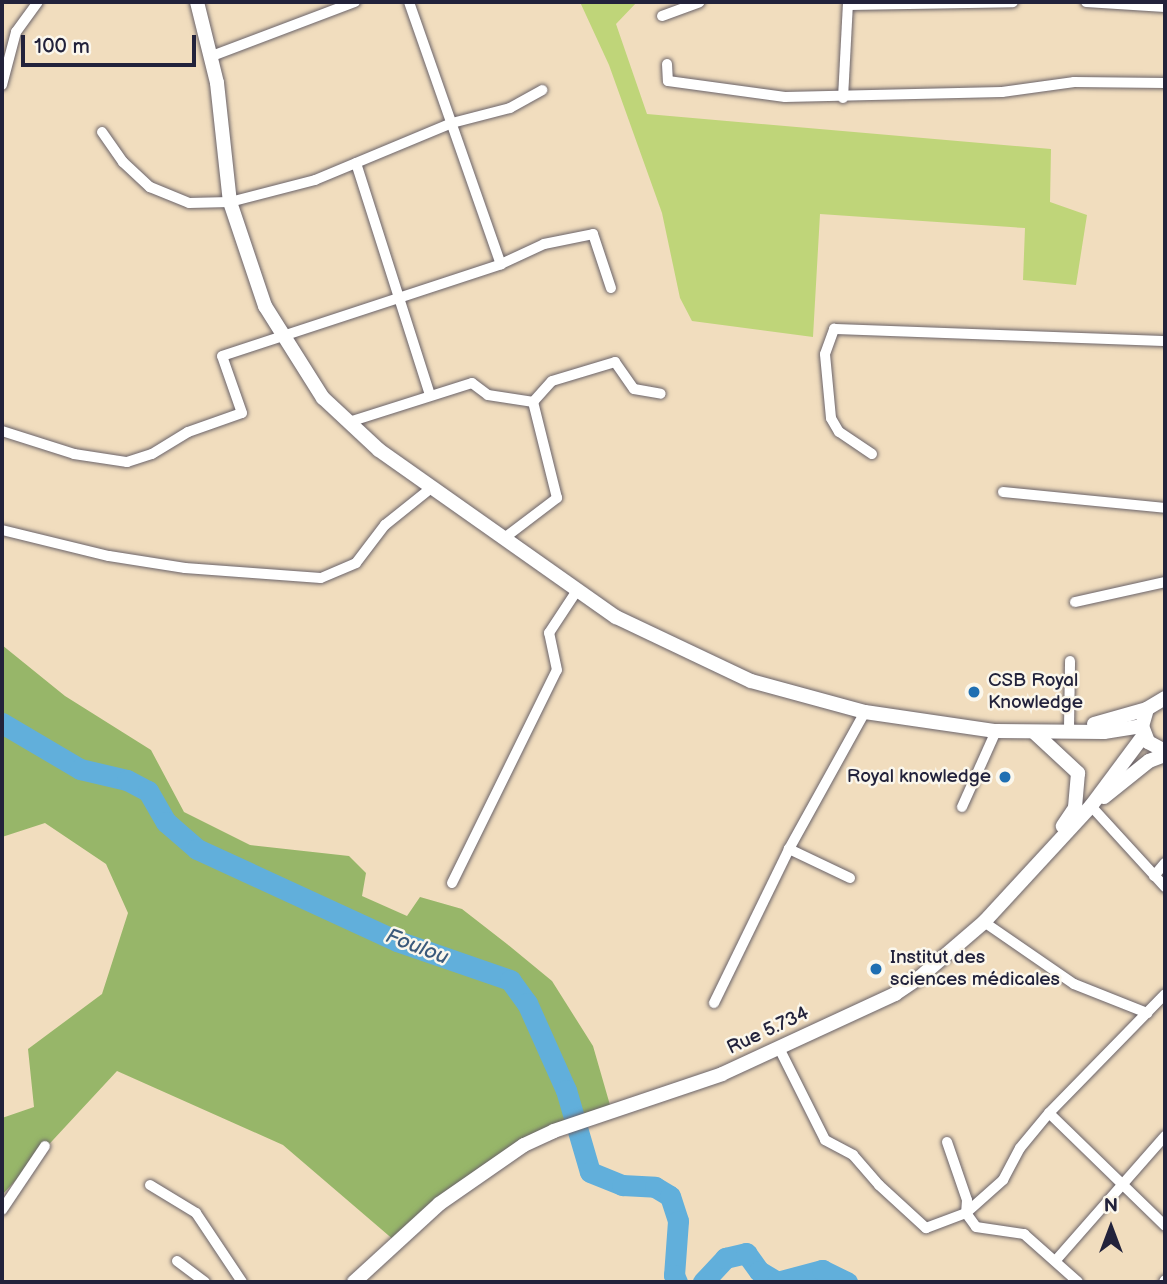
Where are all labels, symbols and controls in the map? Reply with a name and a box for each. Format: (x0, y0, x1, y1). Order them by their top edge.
scale bar (24, 21, 200, 65)
text: 100 m (34, 34, 90, 59)
place label: CSB Royal Knowledge (988, 670, 1083, 714)
marker: CSB Royal Knowledge (966, 684, 982, 700)
place label: Royal knowledge (847, 766, 991, 788)
marker: Royal knowledge (997, 769, 1013, 785)
water label: Foulou (382, 924, 452, 970)
place label: Institut des sciences médicales (890, 947, 1060, 991)
marker: Institut des sciences médicales (868, 961, 884, 977)
street label: Rue 5.734 (723, 1002, 813, 1060)
north arrow (1076, 1193, 1146, 1263)
text: N (1104, 1195, 1118, 1218)

